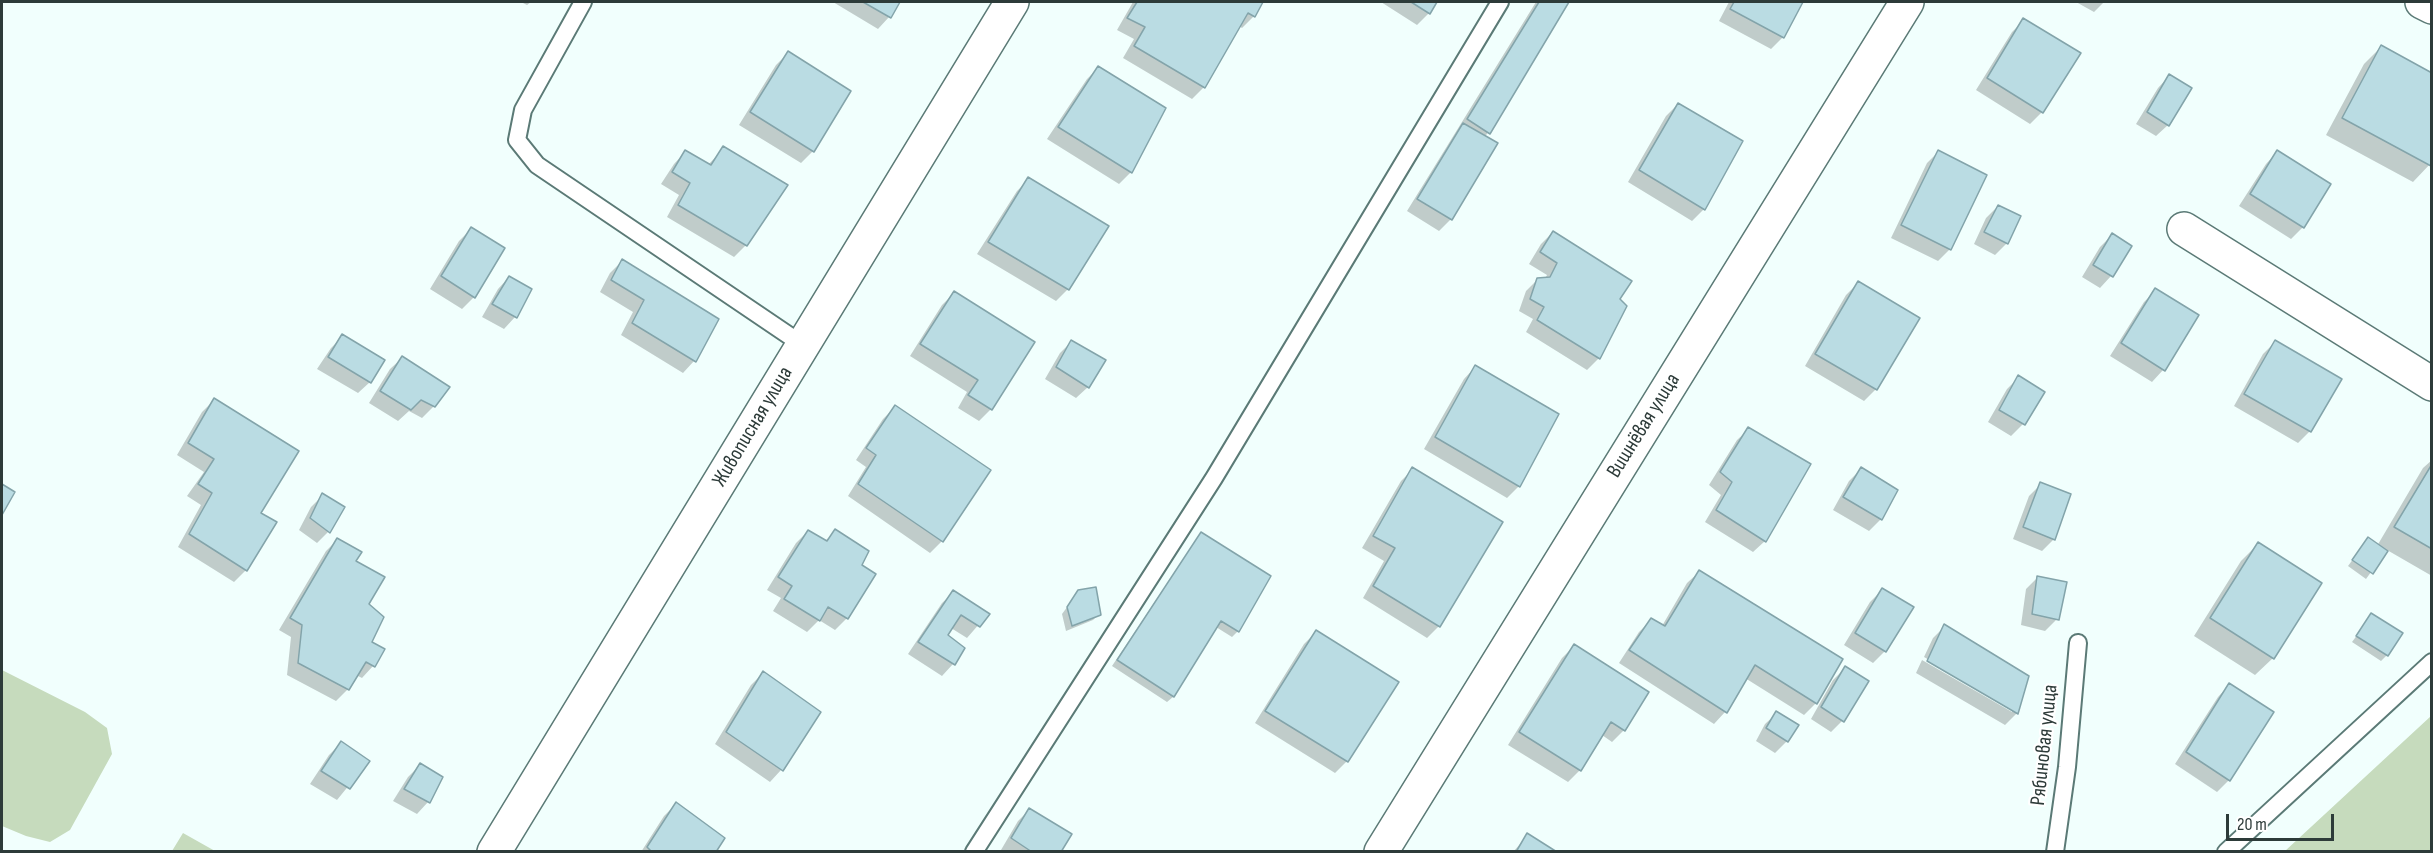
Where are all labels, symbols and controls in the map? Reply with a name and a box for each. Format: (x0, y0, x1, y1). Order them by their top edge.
street label: Живописная улица (707, 362, 799, 492)
street label: Вишнёвая улица (1602, 369, 1686, 483)
street label: Рябиновая улица (2026, 683, 2064, 807)
scale bar (2229, 802, 2337, 840)
text: 20 m (2237, 814, 2267, 835)

